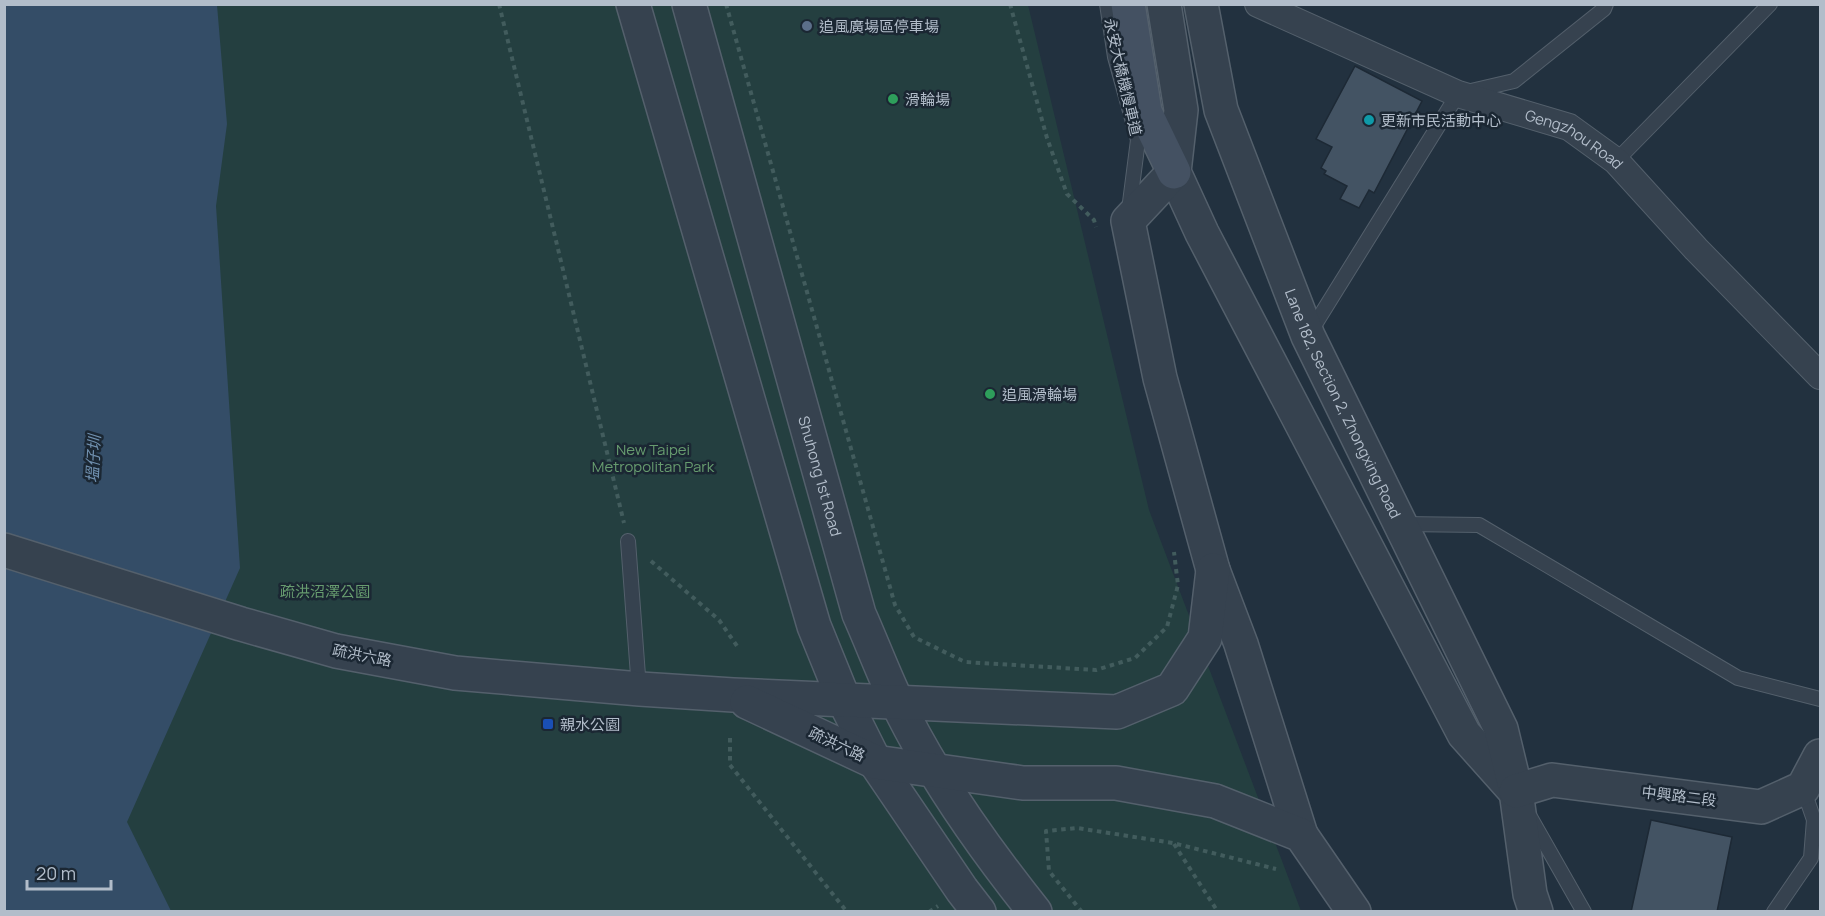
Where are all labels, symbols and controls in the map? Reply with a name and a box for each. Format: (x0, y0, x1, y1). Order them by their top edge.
place label: 追風廣場區停車場 (819, 16, 939, 37)
street label: 永安大橋機慢車道 (1099, 16, 1147, 138)
marker: 追風廣場區停車場 (800, 19, 814, 33)
place label: 滑輪場 (905, 89, 950, 110)
marker: 滑輪場 (886, 92, 900, 106)
street label: Gengzhou Road (1523, 104, 1628, 173)
place label: 更新市民活動中心 (1381, 110, 1501, 131)
marker: 更新市民活動中心 (1362, 113, 1376, 127)
street label: Lane 182, Section 2, Zhongxing Road (1280, 286, 1406, 522)
place label: 追風滑輪場 (1002, 384, 1077, 405)
marker: 追風滑輪場 (983, 387, 997, 401)
street label: Shuhong 1st Road (794, 413, 847, 539)
water label: 塭仔圳 (81, 432, 105, 484)
park label: New Taipei Metropolitan Park (592, 439, 715, 477)
park label: 疏洪沼澤公園 (280, 581, 370, 602)
street label: 疏洪六路 (331, 639, 393, 671)
place label: 親水公園 (560, 714, 620, 735)
marker: 親水公園 (541, 717, 555, 731)
street label: 疏洪六路 (805, 722, 869, 766)
street label: 中興路二段 (1640, 781, 1718, 811)
scale bar (27, 853, 111, 891)
text: 20 m (36, 861, 76, 885)

